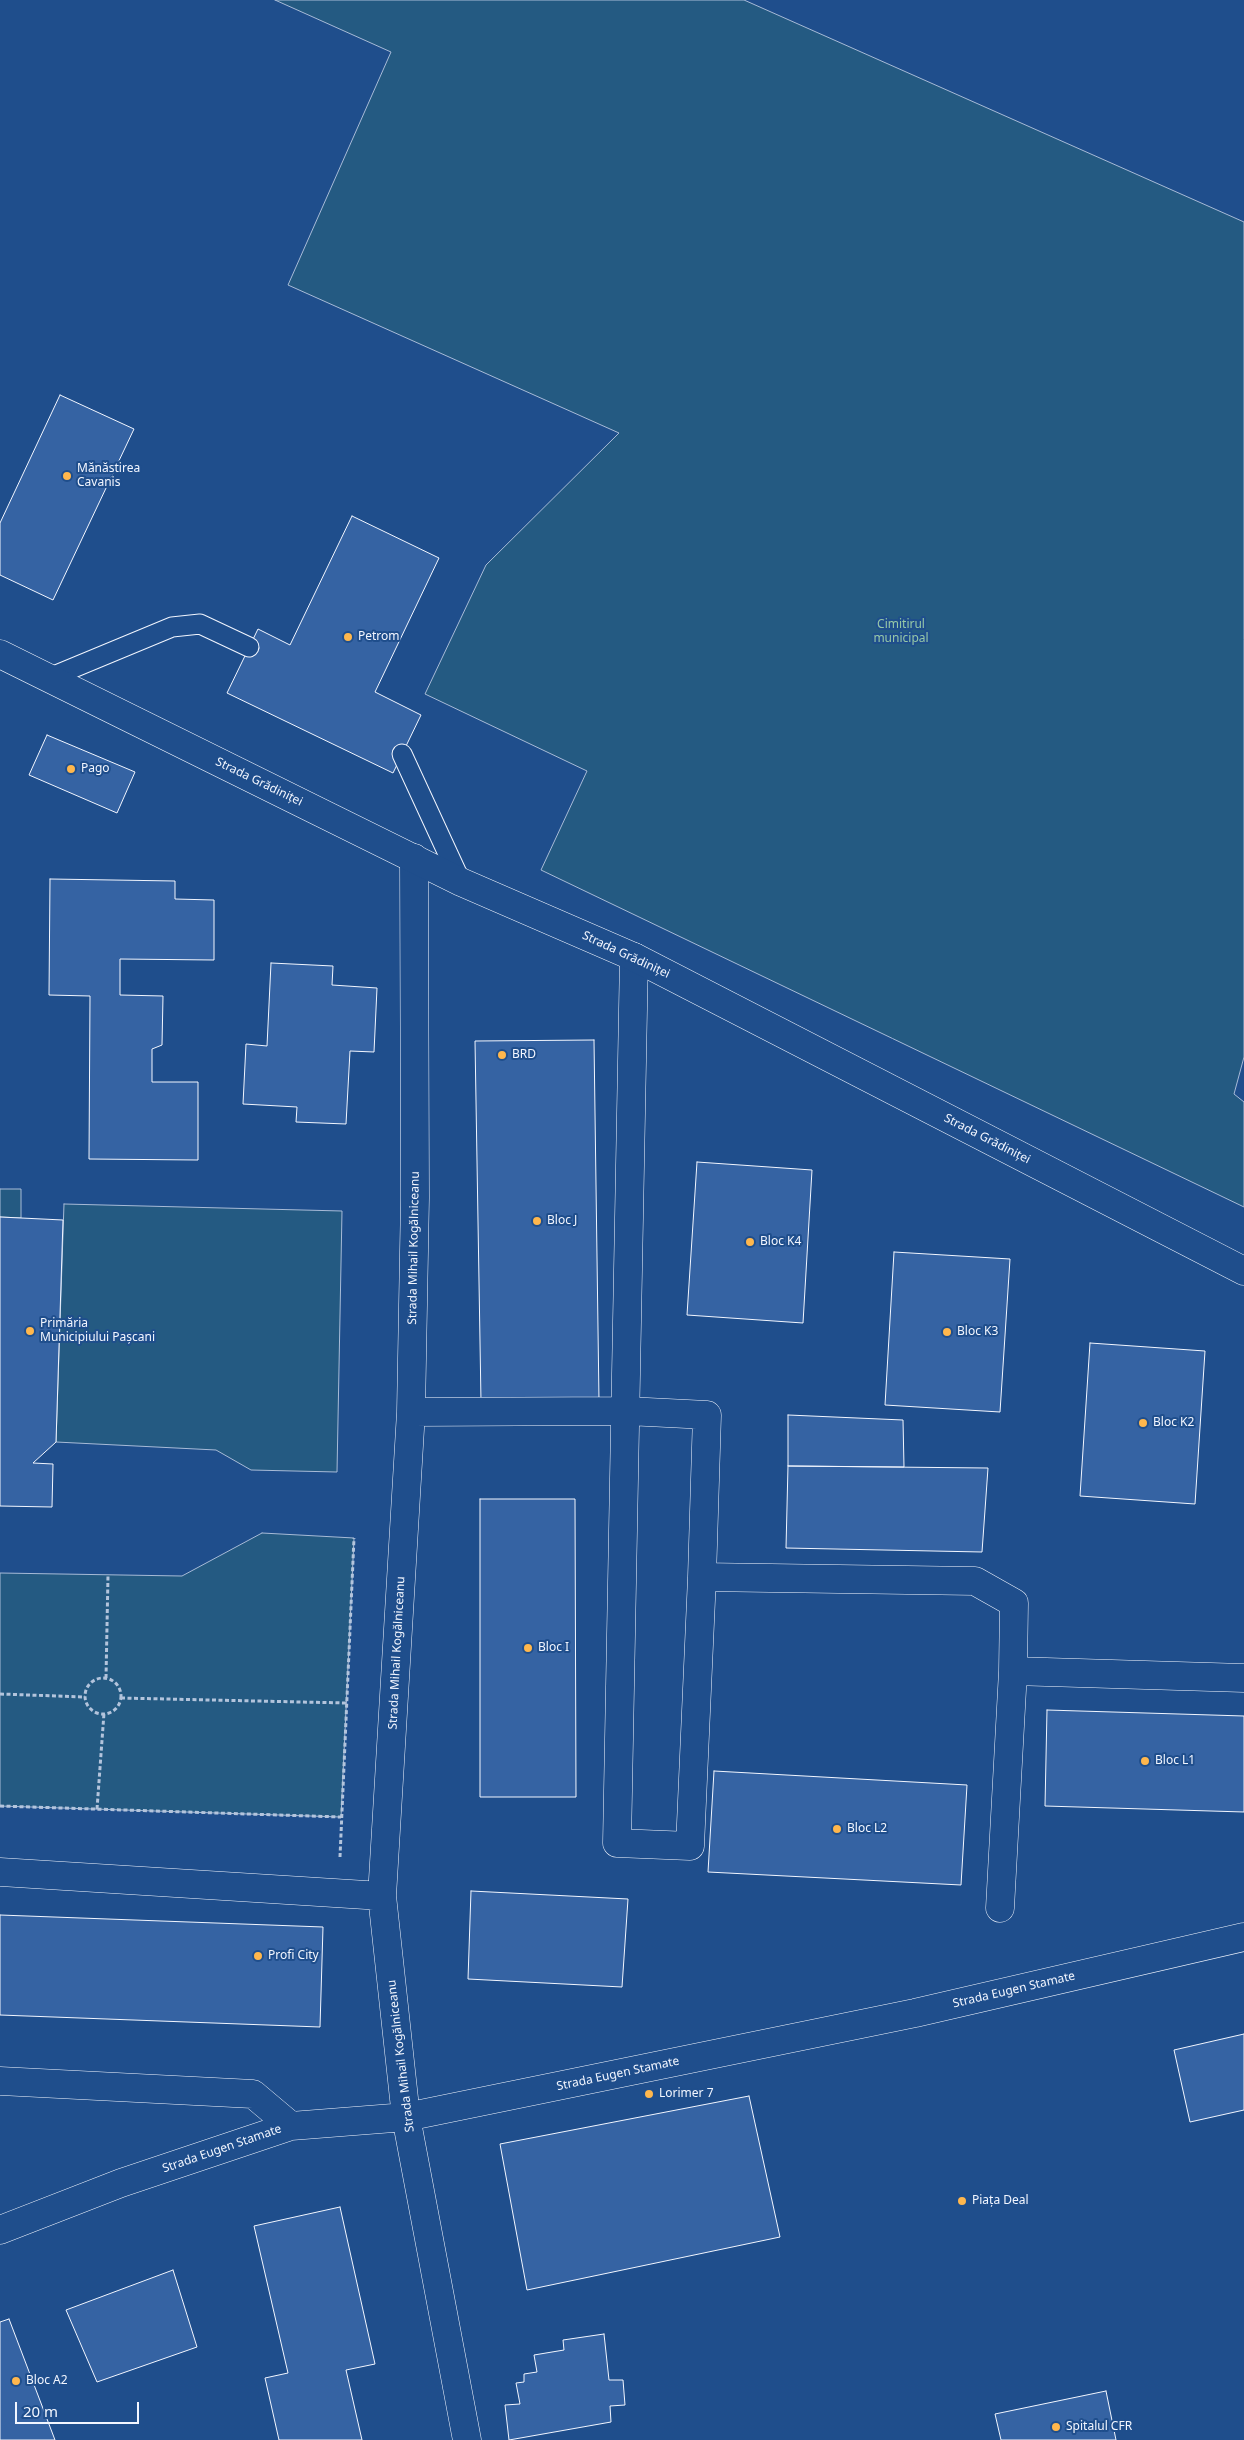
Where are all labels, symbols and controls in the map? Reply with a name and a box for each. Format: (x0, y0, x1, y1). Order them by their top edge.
place label: Mănăstirea Cavanis (77, 462, 140, 490)
marker: Mănăstirea Cavanis (61, 470, 73, 482)
park label: Cimitirul municipal (873, 618, 929, 646)
place label: Petrom (358, 630, 400, 644)
marker: Petrom (342, 631, 354, 643)
street label: Strada Grădiniței (213, 755, 305, 809)
place label: Pago (81, 762, 110, 776)
marker: Pago (65, 763, 77, 775)
street label: Strada Grădiniței (580, 928, 672, 982)
place label: BRD (512, 1048, 536, 1062)
marker: BRD (496, 1049, 508, 1061)
street label: Strada Grădiniței (941, 1111, 1033, 1167)
street label: Strada Mihail Kogălniceanu (405, 1171, 423, 1325)
place label: Bloc J (547, 1214, 577, 1228)
marker: Bloc J (531, 1215, 543, 1227)
place label: Bloc K4 (760, 1235, 801, 1249)
marker: Bloc K4 (744, 1236, 756, 1248)
place label: Primăria Municipiului Pașcani (40, 1317, 155, 1345)
marker: Primăria Municipiului Pașcani (24, 1325, 36, 1337)
place label: Bloc K3 (957, 1325, 998, 1339)
marker: Bloc K3 (941, 1326, 953, 1338)
place label: Bloc K2 (1153, 1416, 1194, 1430)
marker: Bloc K2 (1137, 1417, 1149, 1429)
street label: Strada Mihail Kogălniceanu (386, 1576, 408, 1730)
place label: Bloc I (538, 1641, 569, 1655)
marker: Bloc I (522, 1642, 534, 1654)
place label: Bloc L1 (1155, 1754, 1195, 1768)
marker: Bloc L1 (1139, 1755, 1151, 1767)
place label: Bloc L2 (847, 1822, 887, 1836)
marker: Bloc L2 (831, 1823, 843, 1835)
place label: Profi City (268, 1949, 319, 1963)
marker: Profi City (252, 1950, 264, 1962)
street label: Strada Eugen Stamate (951, 1969, 1077, 2011)
street label: Strada Mihail Kogălniceanu (384, 1979, 418, 2133)
street label: Strada Eugen Stamate (555, 2054, 681, 2094)
place label: Lorimer 7 (659, 2087, 714, 2101)
marker: Lorimer 7 (643, 2088, 655, 2100)
street label: Strada Eugen Stamate (161, 2122, 283, 2176)
place label: Piața Deal (972, 2194, 1029, 2208)
marker: Piața Deal (956, 2195, 968, 2207)
place label: Bloc A2 (26, 2374, 68, 2388)
marker: Bloc A2 (10, 2375, 22, 2387)
scale bar (18, 2392, 141, 2424)
text: 20 m (23, 2401, 58, 2421)
place label: Spitalul CFR (1066, 2420, 1132, 2434)
marker: Spitalul CFR (1050, 2421, 1062, 2433)

